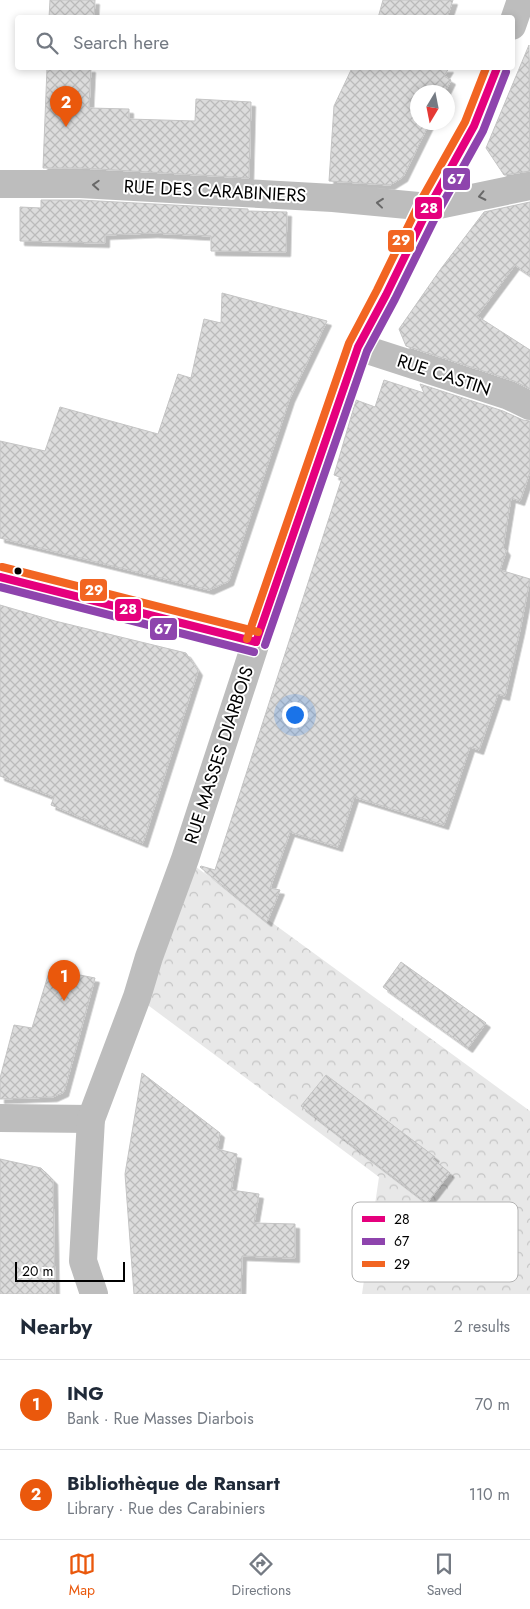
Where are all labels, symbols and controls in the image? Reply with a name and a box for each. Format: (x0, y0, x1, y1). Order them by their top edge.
search box (15, 15, 515, 70)
icon: search (33, 29, 61, 57)
text: Search here (73, 29, 169, 56)
north arrow (410, 85, 455, 130)
pin: 2 (50, 86, 82, 127)
line badge: 67 (442, 167, 471, 191)
text: 67 (447, 169, 465, 189)
street label: RUE DES CARABINIERS (123, 173, 307, 209)
one-way arrow (92, 179, 100, 190)
one-way arrow (478, 190, 487, 201)
line badge: 28 (414, 196, 443, 220)
one-way arrow (376, 197, 384, 208)
text: 28 (420, 198, 438, 218)
line badge: 29 (387, 229, 415, 253)
text: 29 (392, 230, 410, 250)
street label: RUE CASTIN (394, 348, 494, 402)
unlabelled marker (13, 566, 23, 576)
line badge: 29 (79, 578, 108, 602)
text: 29 (85, 580, 103, 600)
line badge: 28 (114, 598, 142, 622)
text: 28 (119, 599, 137, 619)
line badge: 67 (149, 617, 178, 641)
text: 67 (154, 619, 172, 639)
street label: RUE MASSES DIARBOIS (178, 663, 260, 847)
your location (282, 702, 308, 728)
pin: 1 (48, 960, 80, 1001)
legend (352, 1202, 518, 1282)
text: 28 (394, 1209, 410, 1229)
text: 67 (394, 1231, 410, 1251)
text: 29 (394, 1254, 410, 1274)
scale bar (15, 1259, 125, 1282)
text: 20 m (22, 1261, 54, 1281)
text: Nearby (20, 1312, 92, 1342)
text: 2 results (454, 1315, 510, 1338)
text: ING (67, 1380, 104, 1407)
text: 1 (32, 1393, 40, 1416)
text: 70 m (475, 1393, 510, 1416)
text: Bank · Rue Masses Diarbois (67, 1407, 254, 1430)
text: Bibliothèque de Ransart (67, 1470, 280, 1497)
text: 2 (31, 1483, 41, 1506)
text: 110 m (469, 1483, 510, 1506)
text: Library · Rue des Carabiniers (67, 1497, 265, 1520)
tab: Map (68, 1550, 96, 1600)
tab: Directions (232, 1550, 291, 1600)
tab: Saved (427, 1550, 462, 1600)

